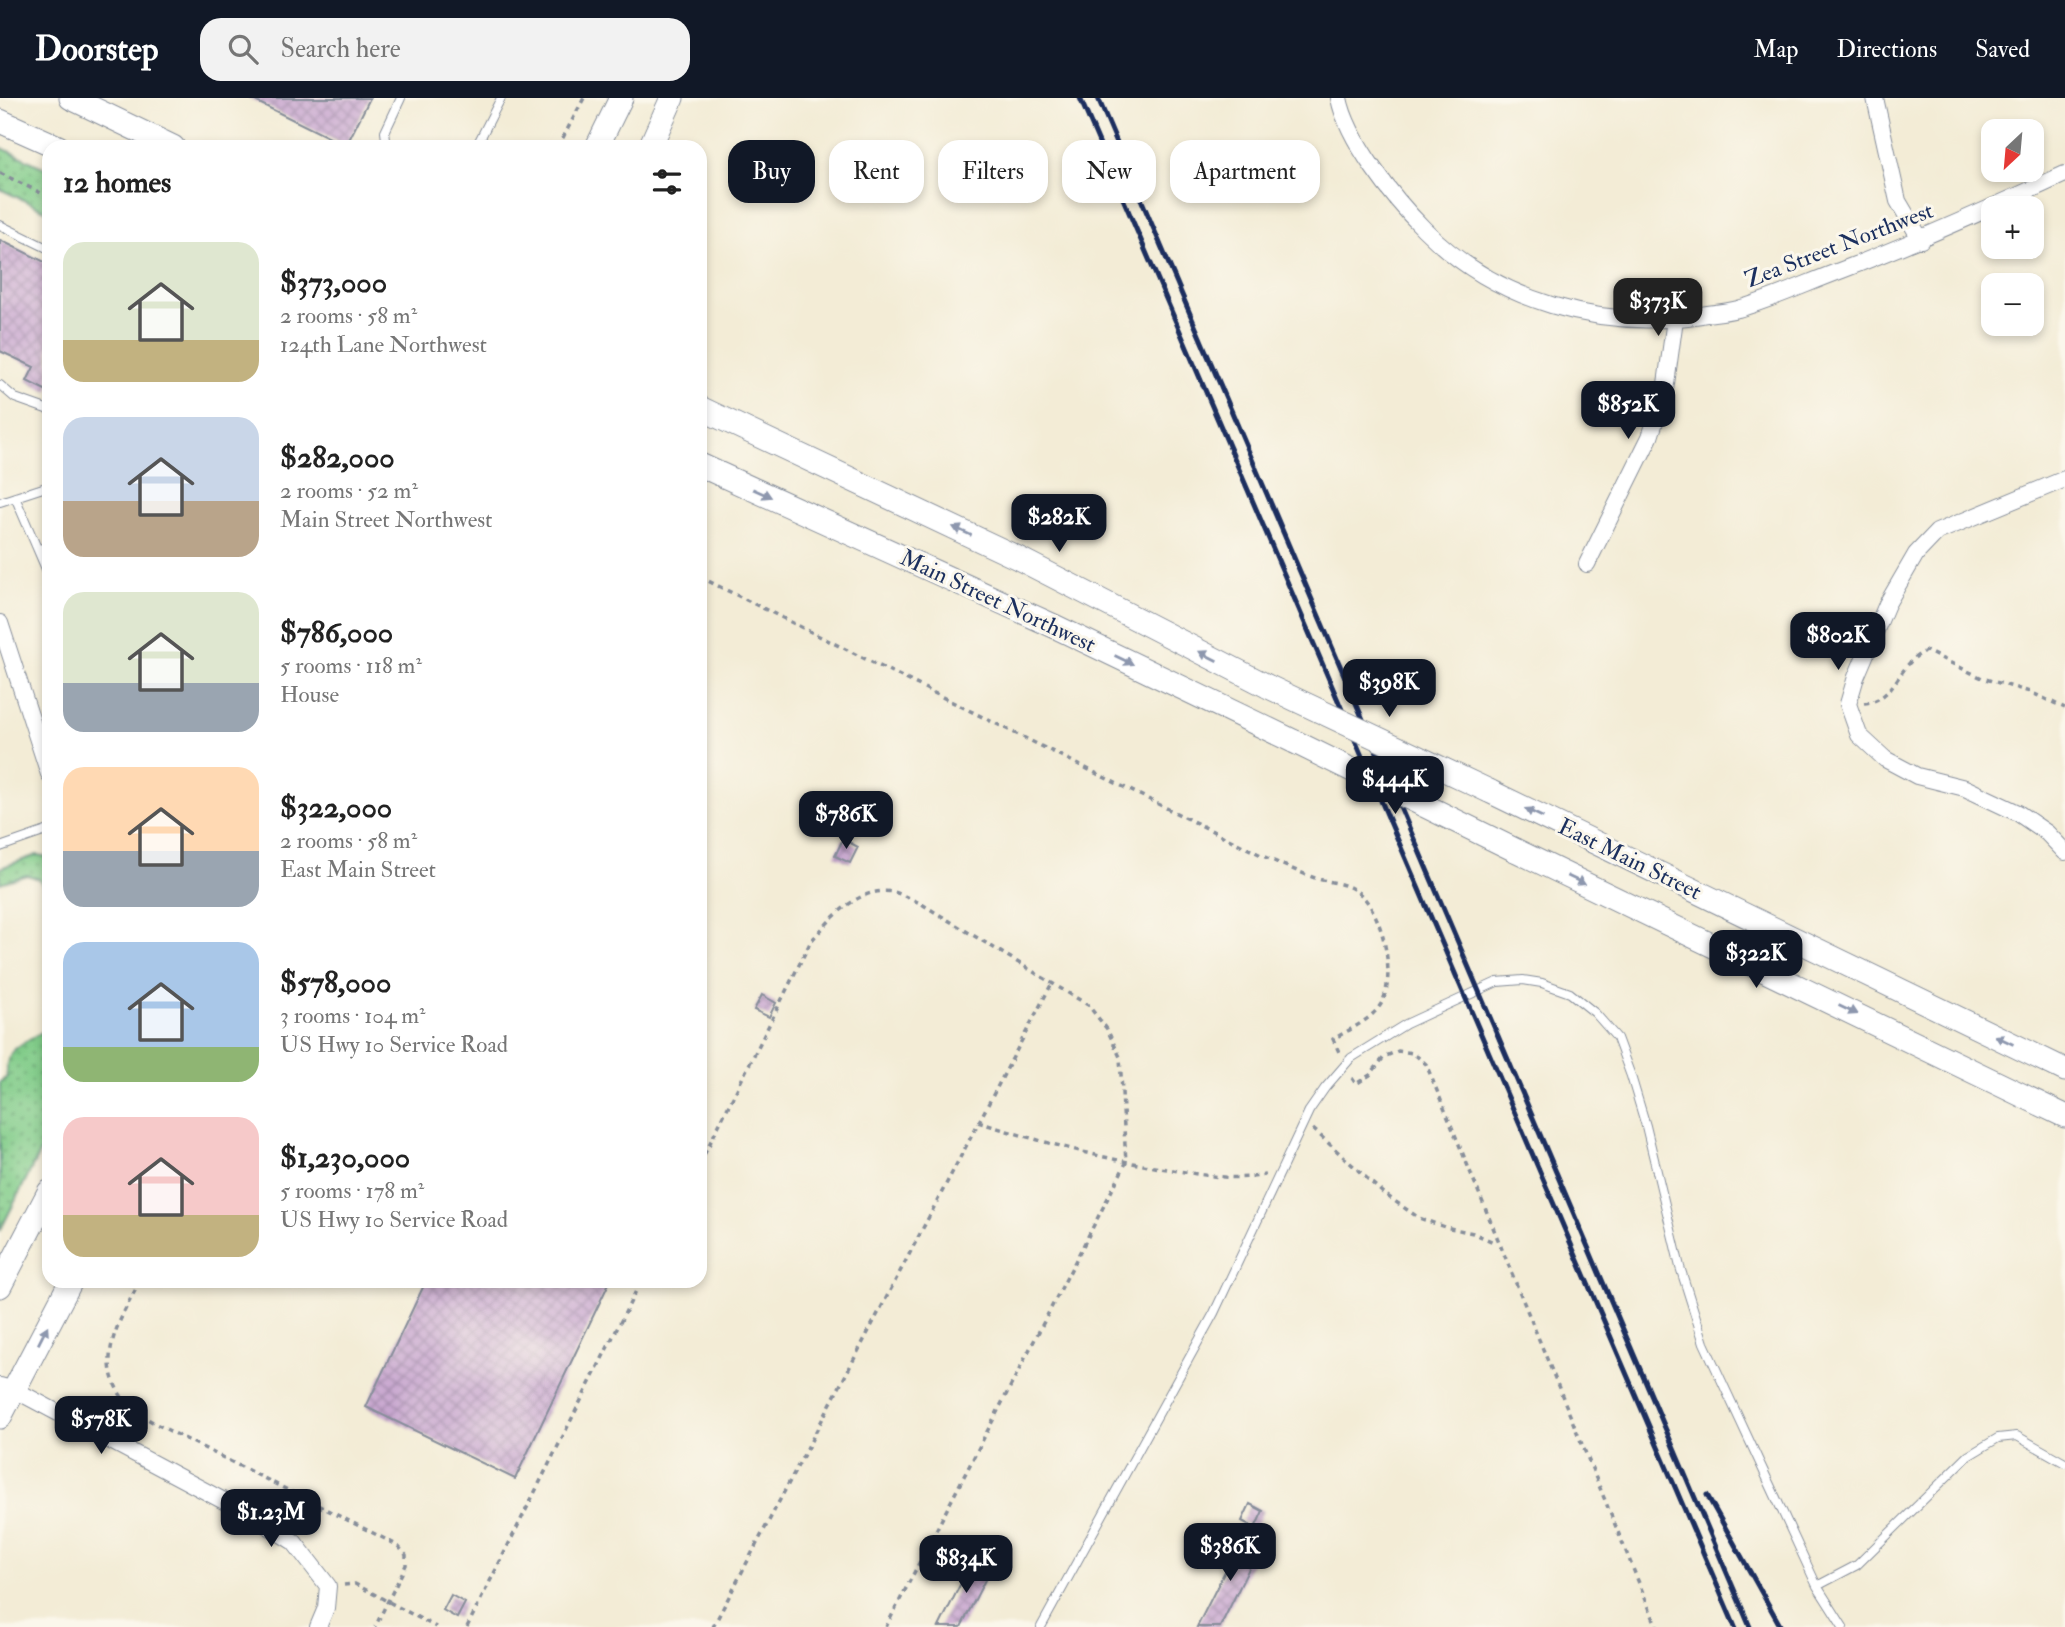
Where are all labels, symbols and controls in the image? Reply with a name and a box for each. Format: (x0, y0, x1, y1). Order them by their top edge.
search box (200, 18, 690, 81)
text: Doorstep (35, 29, 158, 70)
icon: search (224, 30, 262, 68)
text: Search here (280, 33, 401, 65)
text: Map (1753, 34, 1798, 65)
text: Directions (1836, 34, 1937, 65)
text: Saved (1975, 34, 2030, 65)
north arrow (1981, 119, 2044, 182)
map controls (1981, 119, 2044, 336)
chip: Buy (728, 140, 815, 203)
chip: Rent (829, 140, 924, 203)
chip: Filters (938, 140, 1048, 203)
chip: New (1062, 140, 1156, 203)
chip: Apartment (1170, 140, 1320, 203)
icon: filters (648, 163, 686, 201)
text: 12 homes (63, 164, 171, 201)
street label: Zea Street Northwest (1741, 196, 1937, 294)
button: + (1981, 196, 2044, 259)
text: $373,000 (280, 264, 387, 301)
icon: home (119, 270, 203, 354)
button: − (1981, 273, 2044, 336)
pin: $373K (1609, 278, 1707, 338)
text: $373K (1629, 286, 1687, 315)
text: 2 rooms · 58 m² (280, 301, 417, 330)
text: 124th Lane Northwest (280, 330, 487, 359)
pin: $852K (1579, 382, 1677, 441)
text: $852K (1597, 389, 1659, 418)
text: $282,000 (280, 439, 395, 476)
icon: home (119, 445, 203, 529)
text: 2 rooms · 52 m² (280, 476, 418, 505)
one-way arrow (752, 487, 772, 499)
pin: $282K (1010, 494, 1108, 554)
text: $282K (1027, 502, 1091, 531)
text: Main Street Northwest (280, 505, 493, 534)
one-way arrow (952, 525, 972, 537)
street label: Main Street Northwest (896, 543, 1100, 659)
pin: $802K (1789, 612, 1887, 672)
text: $786,000 (280, 614, 393, 651)
icon: home (119, 620, 203, 704)
text: $802K (1806, 620, 1870, 649)
one-way arrow (1198, 650, 1218, 662)
text: 5 rooms · 118 m² (280, 651, 422, 680)
one-way arrow (1114, 655, 1134, 666)
pin: $398K (1340, 660, 1438, 719)
text: $398K (1359, 667, 1419, 696)
text: House (280, 680, 339, 709)
pin: $444K (1346, 756, 1444, 816)
text: $444K (1362, 764, 1428, 793)
text: $322,000 (280, 789, 392, 826)
pin: $786K (797, 792, 895, 851)
icon: home (119, 795, 203, 879)
text: $786K (815, 799, 877, 828)
one-way arrow (1524, 807, 1544, 819)
street label: East Main Street (1554, 812, 1706, 906)
text: 2 rooms · 58 m² (280, 826, 417, 855)
text: East Main Street (280, 855, 436, 884)
one-way arrow (1566, 874, 1587, 885)
pin: $322K (1707, 930, 1805, 990)
text: $322K (1725, 938, 1787, 967)
text: $578,000 (280, 964, 391, 1001)
icon: home (119, 970, 203, 1054)
text: 3 rooms · 104 m² (280, 1001, 426, 1030)
one-way arrow (1838, 1004, 1858, 1015)
text: US Hwy 10 Service Road (280, 1030, 508, 1059)
one-way arrow (1994, 1034, 2014, 1046)
text: $1,230,000 (280, 1139, 410, 1176)
icon: home (119, 1145, 203, 1229)
text: 5 rooms · 178 m² (280, 1176, 424, 1205)
text: US Hwy 10 Service Road (280, 1205, 508, 1234)
one-way arrow (37, 1326, 49, 1345)
pin: $578K (52, 1396, 150, 1456)
text: $578K (71, 1404, 131, 1433)
pin: $1.23M (214, 1490, 328, 1549)
text: $1.23M (237, 1497, 305, 1526)
pin: $386K (1181, 1524, 1279, 1583)
text: $386K (1200, 1531, 1260, 1560)
pin: $834K (917, 1536, 1015, 1595)
text: $834K (935, 1543, 997, 1572)

